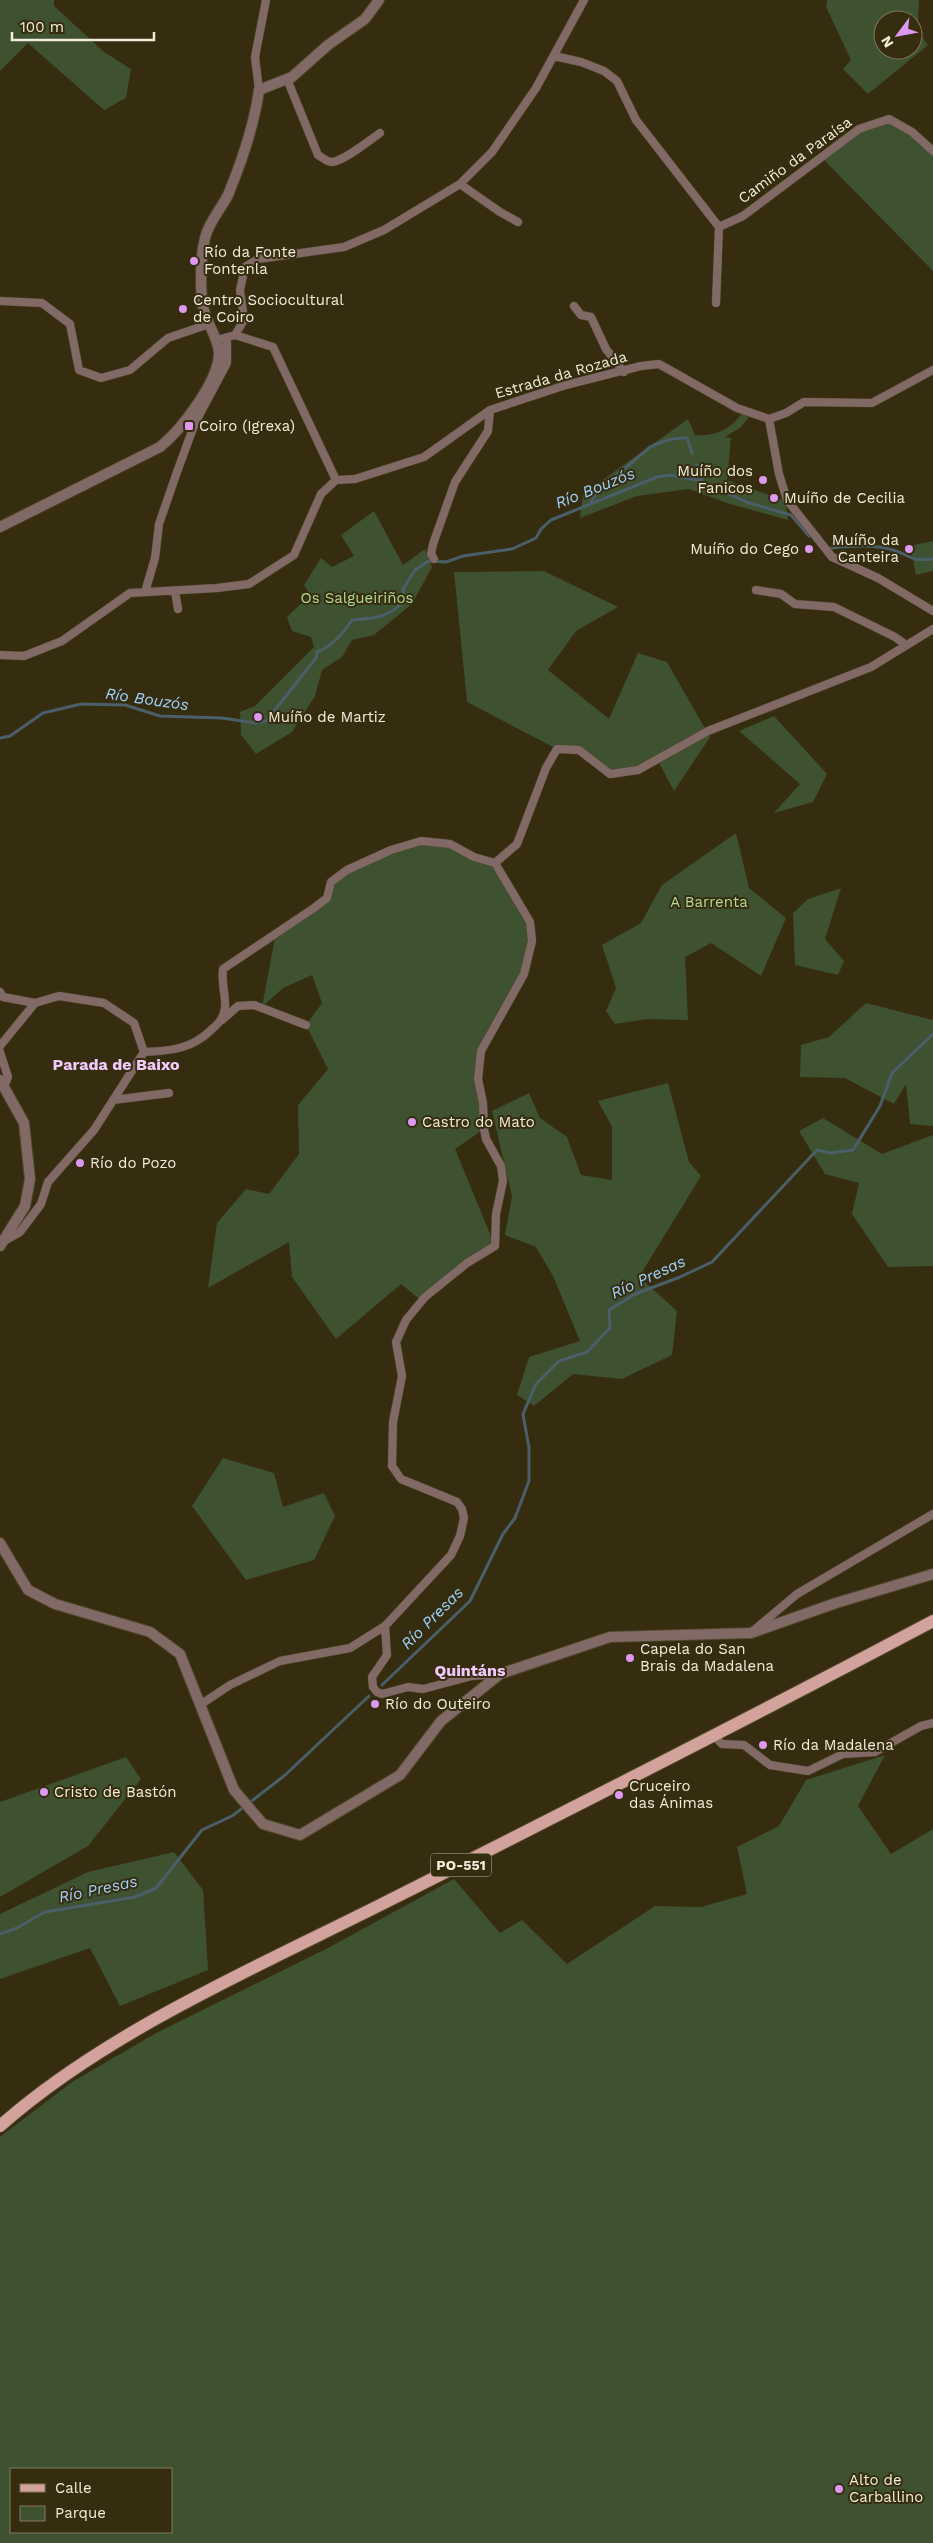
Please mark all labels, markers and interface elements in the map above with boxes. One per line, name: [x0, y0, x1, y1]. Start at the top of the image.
scale bar: [12, 10, 155, 42]
north arrow: [873, 10, 923, 60]
text: 100 m: [20, 18, 64, 36]
text: N: [877, 33, 897, 51]
street label: Camiño da Paraísa: [735, 113, 856, 207]
place label: Río da Fonte Fontenla: [204, 243, 296, 278]
marker: Río da Fonte Fontenla: [188, 255, 200, 267]
place label: Centro Sociocultural de Coiro: [193, 291, 344, 326]
marker: Centro Sociocultural de Coiro: [177, 303, 189, 315]
street label: Estrada da Rozada: [493, 347, 630, 402]
place label: Coiro (Igrexa): [199, 417, 295, 435]
marker: Coiro (Igrexa): [183, 420, 195, 432]
place label: Muíño dos Fanicos: [677, 462, 753, 497]
water label: Río Bouzós: [552, 463, 638, 513]
marker: Muíño dos Fanicos: [757, 474, 769, 486]
place label: Muíño de Cecilia: [784, 489, 905, 507]
marker: Muíño de Cecilia: [768, 492, 780, 504]
place label: Muíño da Canteira: [832, 531, 900, 566]
place label: Muíño do Cego: [690, 540, 799, 558]
marker: Muíño do Cego: [803, 543, 815, 555]
marker: Muíño da Canteira: [903, 543, 915, 555]
park label: Os Salgueiriños: [301, 589, 414, 607]
water label: Río Bouzós: [104, 684, 190, 714]
place label: Muíño de Martiz: [268, 708, 386, 726]
marker: Muíño de Martiz: [252, 711, 264, 723]
park label: A Barrenta: [670, 893, 748, 911]
district label: Parada de Baixo: [52, 1055, 180, 1074]
place label: Castro do Mato: [422, 1113, 535, 1131]
marker: Castro do Mato: [406, 1116, 418, 1128]
place label: Río do Pozo: [90, 1154, 176, 1172]
marker: Río do Pozo: [74, 1157, 86, 1169]
water label: Río Presas: [608, 1251, 688, 1303]
water label: Río Presas: [397, 1583, 467, 1653]
place label: Capela do San Brais da Madalena: [640, 1640, 775, 1675]
marker: Capela do San Brais da Madalena: [624, 1652, 636, 1664]
district label: Quintáns: [434, 1661, 506, 1680]
place label: Río do Outeiro: [385, 1695, 491, 1713]
marker: Río do Outeiro: [369, 1698, 381, 1710]
place label: Río da Madalena: [773, 1736, 894, 1754]
marker: Río da Madalena: [757, 1739, 769, 1751]
place label: Cruceiro das Ánimas: [629, 1777, 713, 1812]
place label: Cristo de Bastón: [54, 1783, 177, 1801]
marker: Cristo de Bastón: [38, 1786, 50, 1798]
marker: Cruceiro das Ánimas: [613, 1789, 625, 1801]
road number: PO-551: [431, 1854, 491, 1876]
water label: Río Presas: [57, 1871, 139, 1907]
legend: [10, 2468, 172, 2533]
place label: Alto de Carballino: [849, 2471, 923, 2506]
text: Calle: [55, 2479, 92, 2497]
marker: Alto de Carballino: [833, 2483, 845, 2495]
text: Parque: [55, 2504, 106, 2522]

